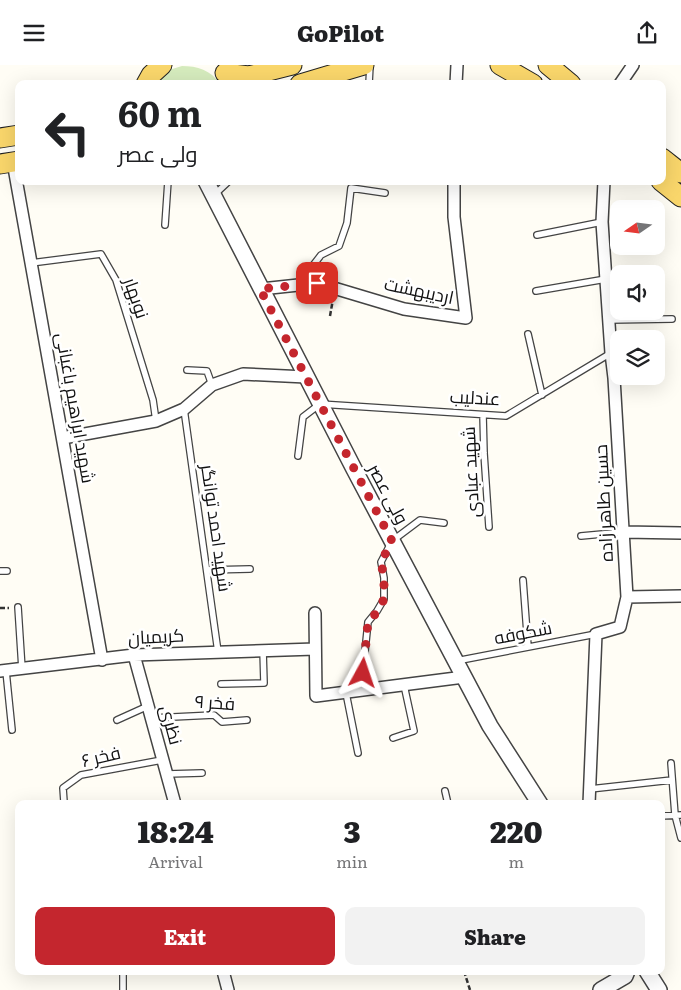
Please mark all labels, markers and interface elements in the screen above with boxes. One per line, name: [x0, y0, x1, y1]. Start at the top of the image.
text: GoPilot: [297, 16, 384, 49]
icon: menu: [20, 19, 48, 47]
icon: share: [633, 19, 661, 47]
text: 60 m: [118, 86, 202, 138]
icon: left: [35, 100, 100, 165]
text: ولی عصر: [118, 136, 198, 169]
north arrow: [610, 200, 665, 255]
map controls: [610, 200, 665, 385]
pin: [296, 262, 338, 304]
button: sound: [610, 265, 665, 320]
icon: arrive: [303, 269, 331, 297]
street label: اردیبهشت: [382, 269, 457, 310]
street label: نوبهار: [117, 272, 157, 322]
street label: شهید ابراهیم باغبانی: [50, 330, 103, 485]
button: layers: [610, 330, 665, 385]
street label: عندلیب: [449, 382, 501, 411]
street label: شهید عبادی: [454, 426, 485, 518]
street label: حسین طاهر زاده: [586, 444, 619, 563]
street label: ولی عصر: [362, 457, 417, 528]
street label: شهید احمد توانگر: [195, 461, 240, 593]
street label: شکوفه: [491, 613, 554, 650]
street label: کریمیان: [127, 621, 185, 650]
position arrow: [336, 646, 388, 698]
street label: فخر ۹: [194, 687, 236, 716]
street label: نظری: [154, 702, 191, 747]
street label: فخر ۶: [78, 738, 123, 773]
text: 18:24: [137, 808, 214, 852]
text: 3: [343, 808, 360, 852]
text: 220: [490, 808, 543, 852]
text: Arrival: [148, 849, 203, 873]
text: min: [336, 849, 368, 873]
text: m: [509, 849, 524, 873]
button: Exit: [35, 907, 335, 965]
button: Share: [345, 907, 645, 965]

